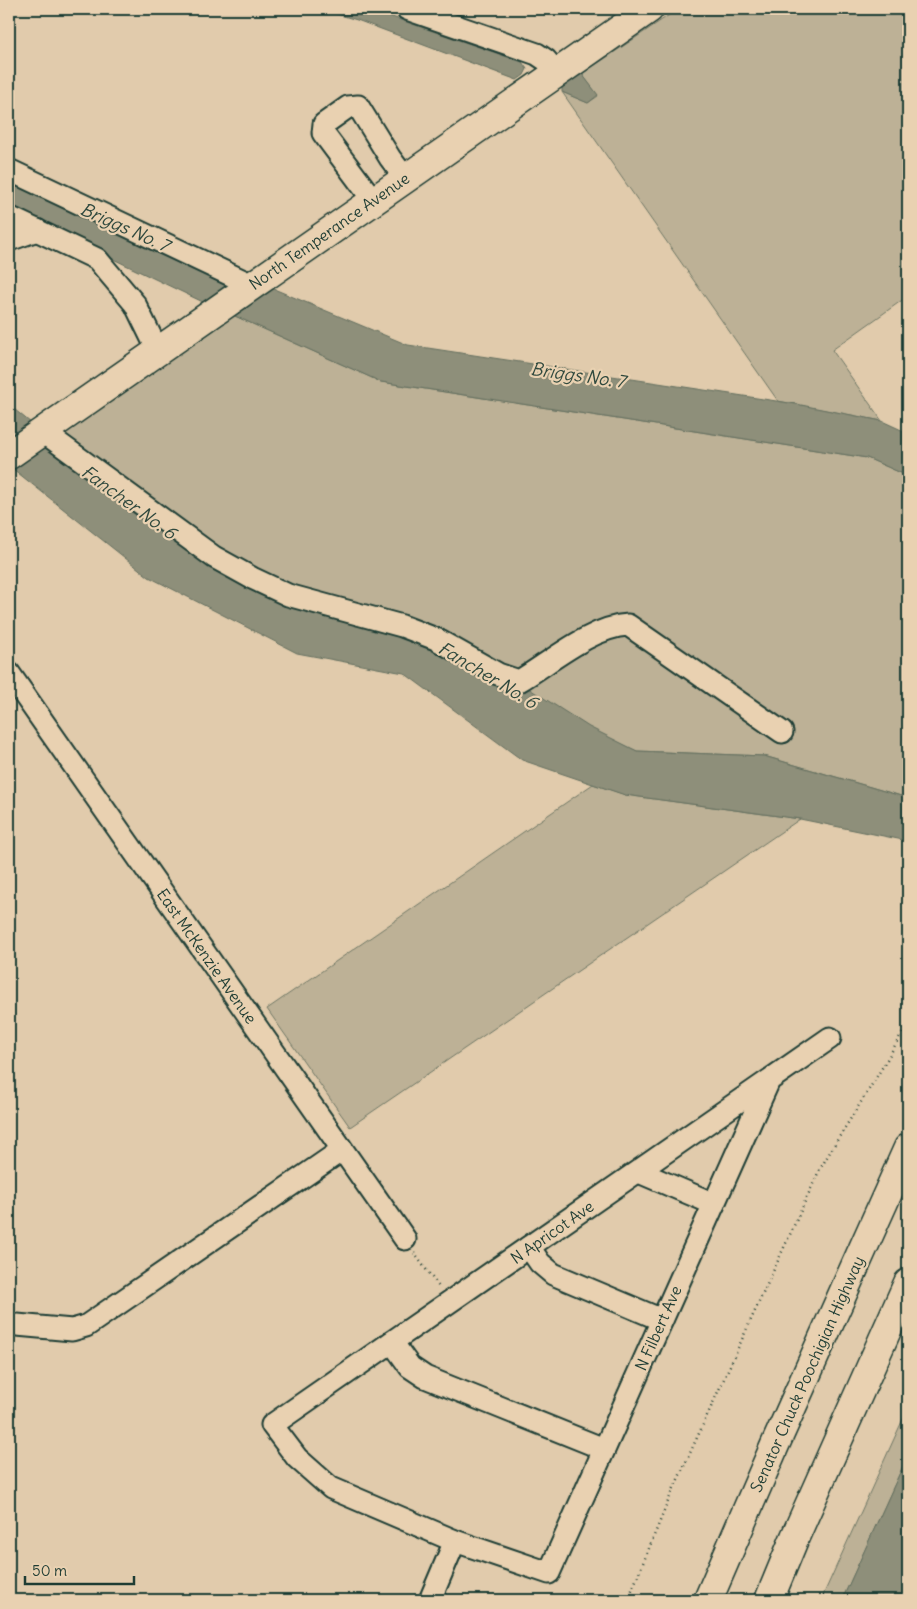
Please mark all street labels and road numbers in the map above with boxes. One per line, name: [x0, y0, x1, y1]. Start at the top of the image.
street label: North Temperance Avenue: [245, 168, 413, 294]
street label: East McKenzie Avenue: [153, 885, 261, 1027]
street label: N Apricot Ave: [507, 1196, 597, 1268]
street label: Senator Chuck Poochigian Highway: [746, 1253, 868, 1495]
street label: N Filbert Ave: [630, 1282, 686, 1374]

